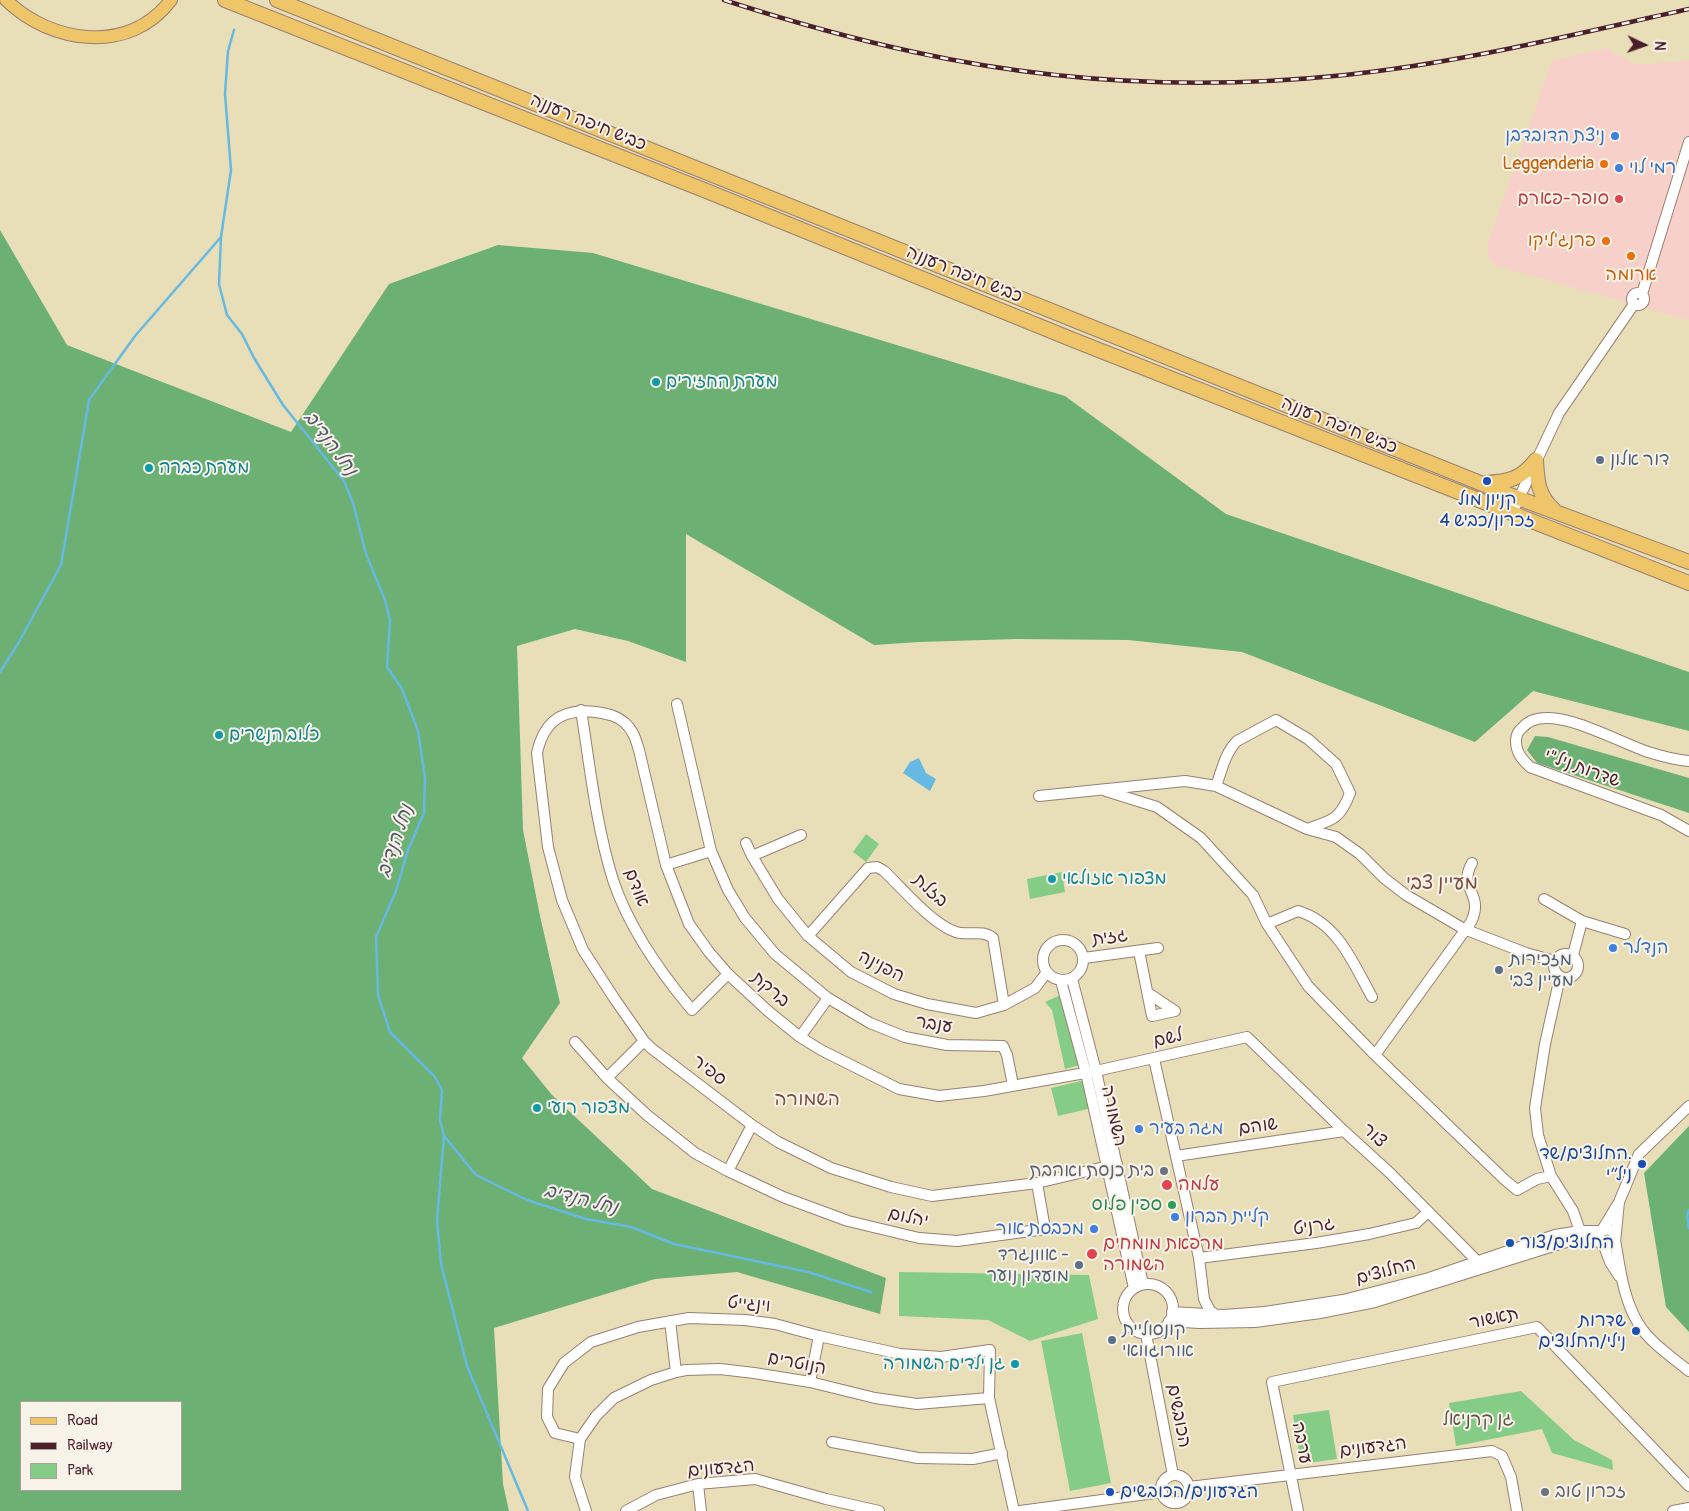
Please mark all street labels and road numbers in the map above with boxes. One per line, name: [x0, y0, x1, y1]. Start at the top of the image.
street label: כביש חיפה רעננה: [527, 90, 649, 156]
street label: כביש חיפה רעננה: [903, 242, 1025, 308]
street label: כביש חיפה רעננה: [1278, 393, 1400, 459]
street label: שדרות ניל"י: [1541, 745, 1623, 793]
street label: אודם: [619, 866, 653, 910]
street label: בזלת: [908, 870, 952, 912]
street label: גזית: [1091, 925, 1129, 951]
street label: הפנינה: [854, 946, 908, 988]
street label: ברקת: [746, 967, 794, 1013]
street label: ענבר: [914, 1011, 954, 1039]
street label: לשם: [1151, 1025, 1185, 1053]
street label: ספיר: [687, 1051, 731, 1091]
street label: השמורה: [1096, 1083, 1130, 1149]
street label: שוהם: [1237, 1114, 1279, 1140]
street label: צור: [1357, 1119, 1391, 1153]
street label: יהלום: [886, 1204, 930, 1232]
street label: גרניט: [1292, 1213, 1336, 1241]
street label: החלוצים: [1353, 1254, 1419, 1290]
street label: וינגייט: [726, 1292, 772, 1318]
street label: תאשור: [1467, 1303, 1521, 1335]
street label: הנוטרים: [766, 1348, 828, 1380]
street label: הכובשים: [1161, 1382, 1195, 1450]
street label: ערבה: [1286, 1420, 1316, 1466]
street label: הגדעונים: [1338, 1433, 1408, 1463]
street label: הגדעונים: [686, 1455, 756, 1483]

